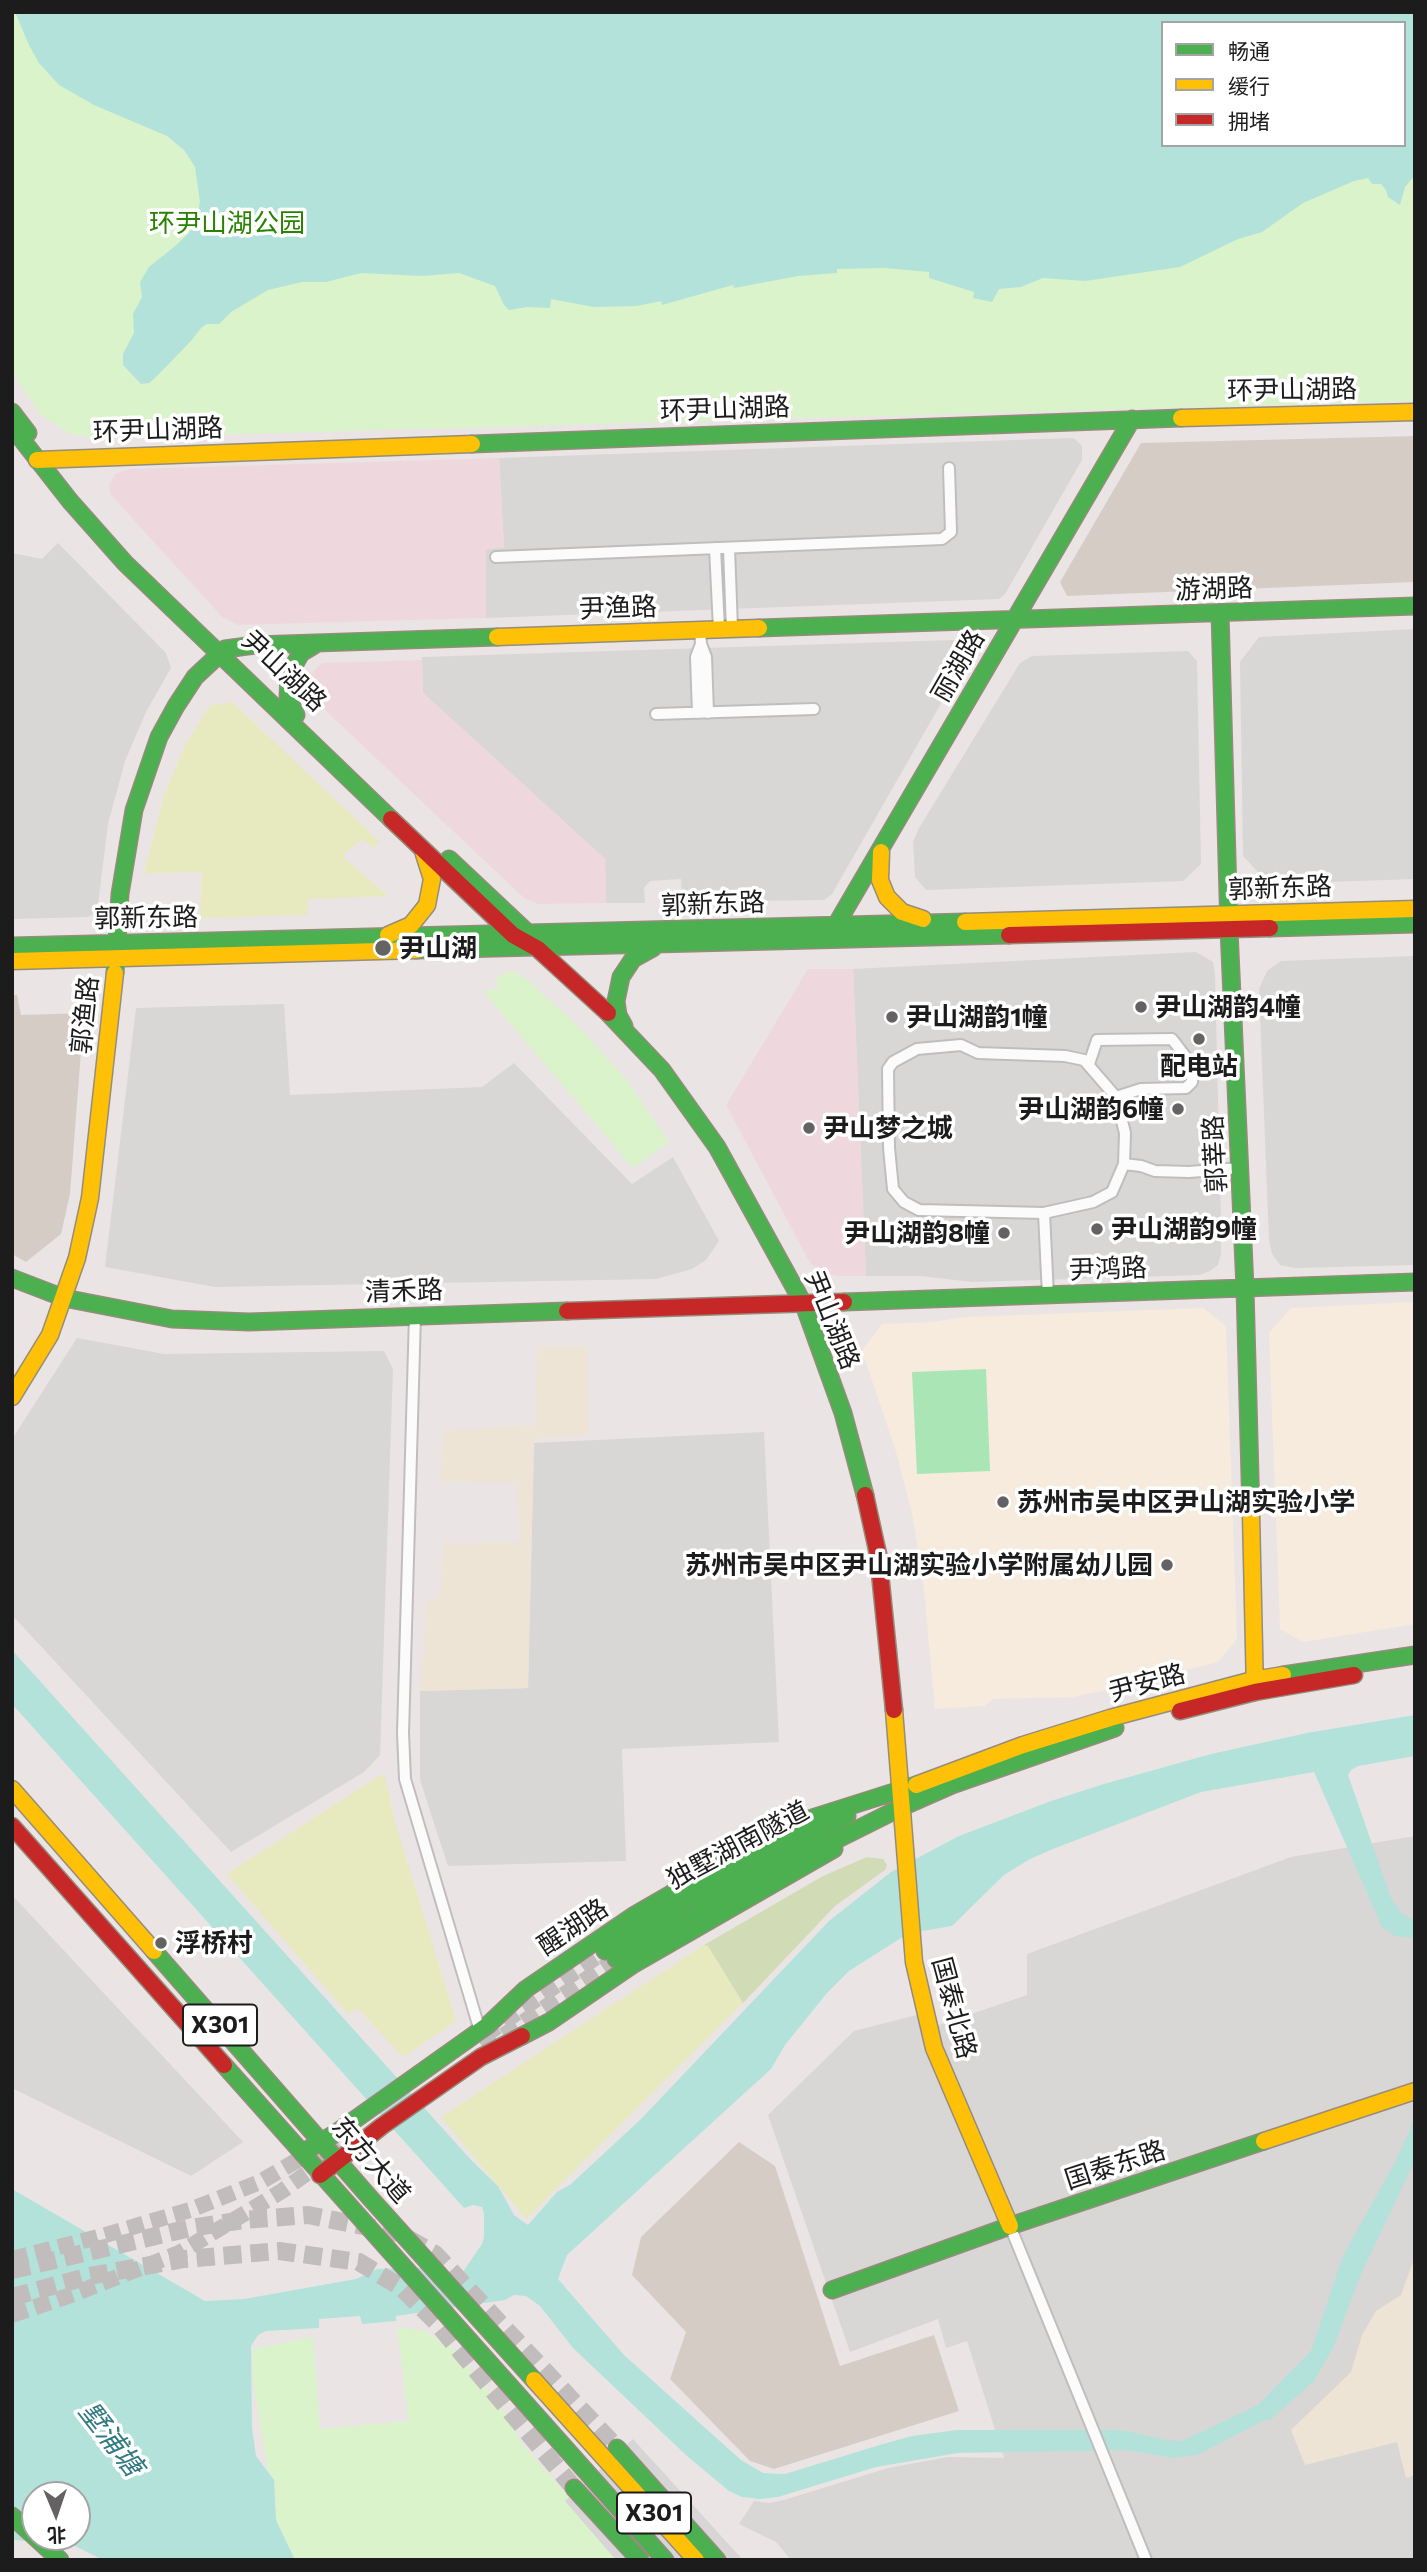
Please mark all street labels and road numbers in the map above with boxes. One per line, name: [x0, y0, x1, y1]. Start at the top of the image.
street label: 环尹山湖路: [1227, 373, 1357, 407]
street label: 环尹山湖路: [659, 391, 791, 427]
street label: 环尹山湖路: [92, 412, 224, 448]
street label: 游湖路: [1174, 572, 1254, 606]
street label: 尹渔路: [578, 591, 658, 625]
street label: 尹山湖路: [235, 624, 333, 718]
street label: 丽湖路: [925, 624, 991, 708]
street label: 郭新东路: [1227, 871, 1333, 905]
street label: 郭新东路: [660, 887, 766, 921]
street label: 郭新东路: [94, 901, 198, 935]
street label: 郭渔路: [65, 975, 105, 1055]
street label: 郭莘路: [1197, 1114, 1233, 1194]
street label: 尹鸿路: [1068, 1252, 1148, 1286]
street label: 尹山湖路: [798, 1266, 866, 1374]
street label: 清禾路: [364, 1274, 444, 1308]
street label: 尹安路: [1105, 1658, 1189, 1708]
street label: 独墅湖南隧道: [662, 1795, 814, 1895]
street label: 醒湖路: [532, 1892, 614, 1962]
street label: 国泰北路: [925, 1954, 983, 2062]
road number: X301: [183, 2004, 257, 2046]
street label: 东方大道: [325, 2111, 417, 2209]
street label: 国泰东路: [1061, 2134, 1169, 2196]
road number: X301: [617, 2492, 691, 2534]

